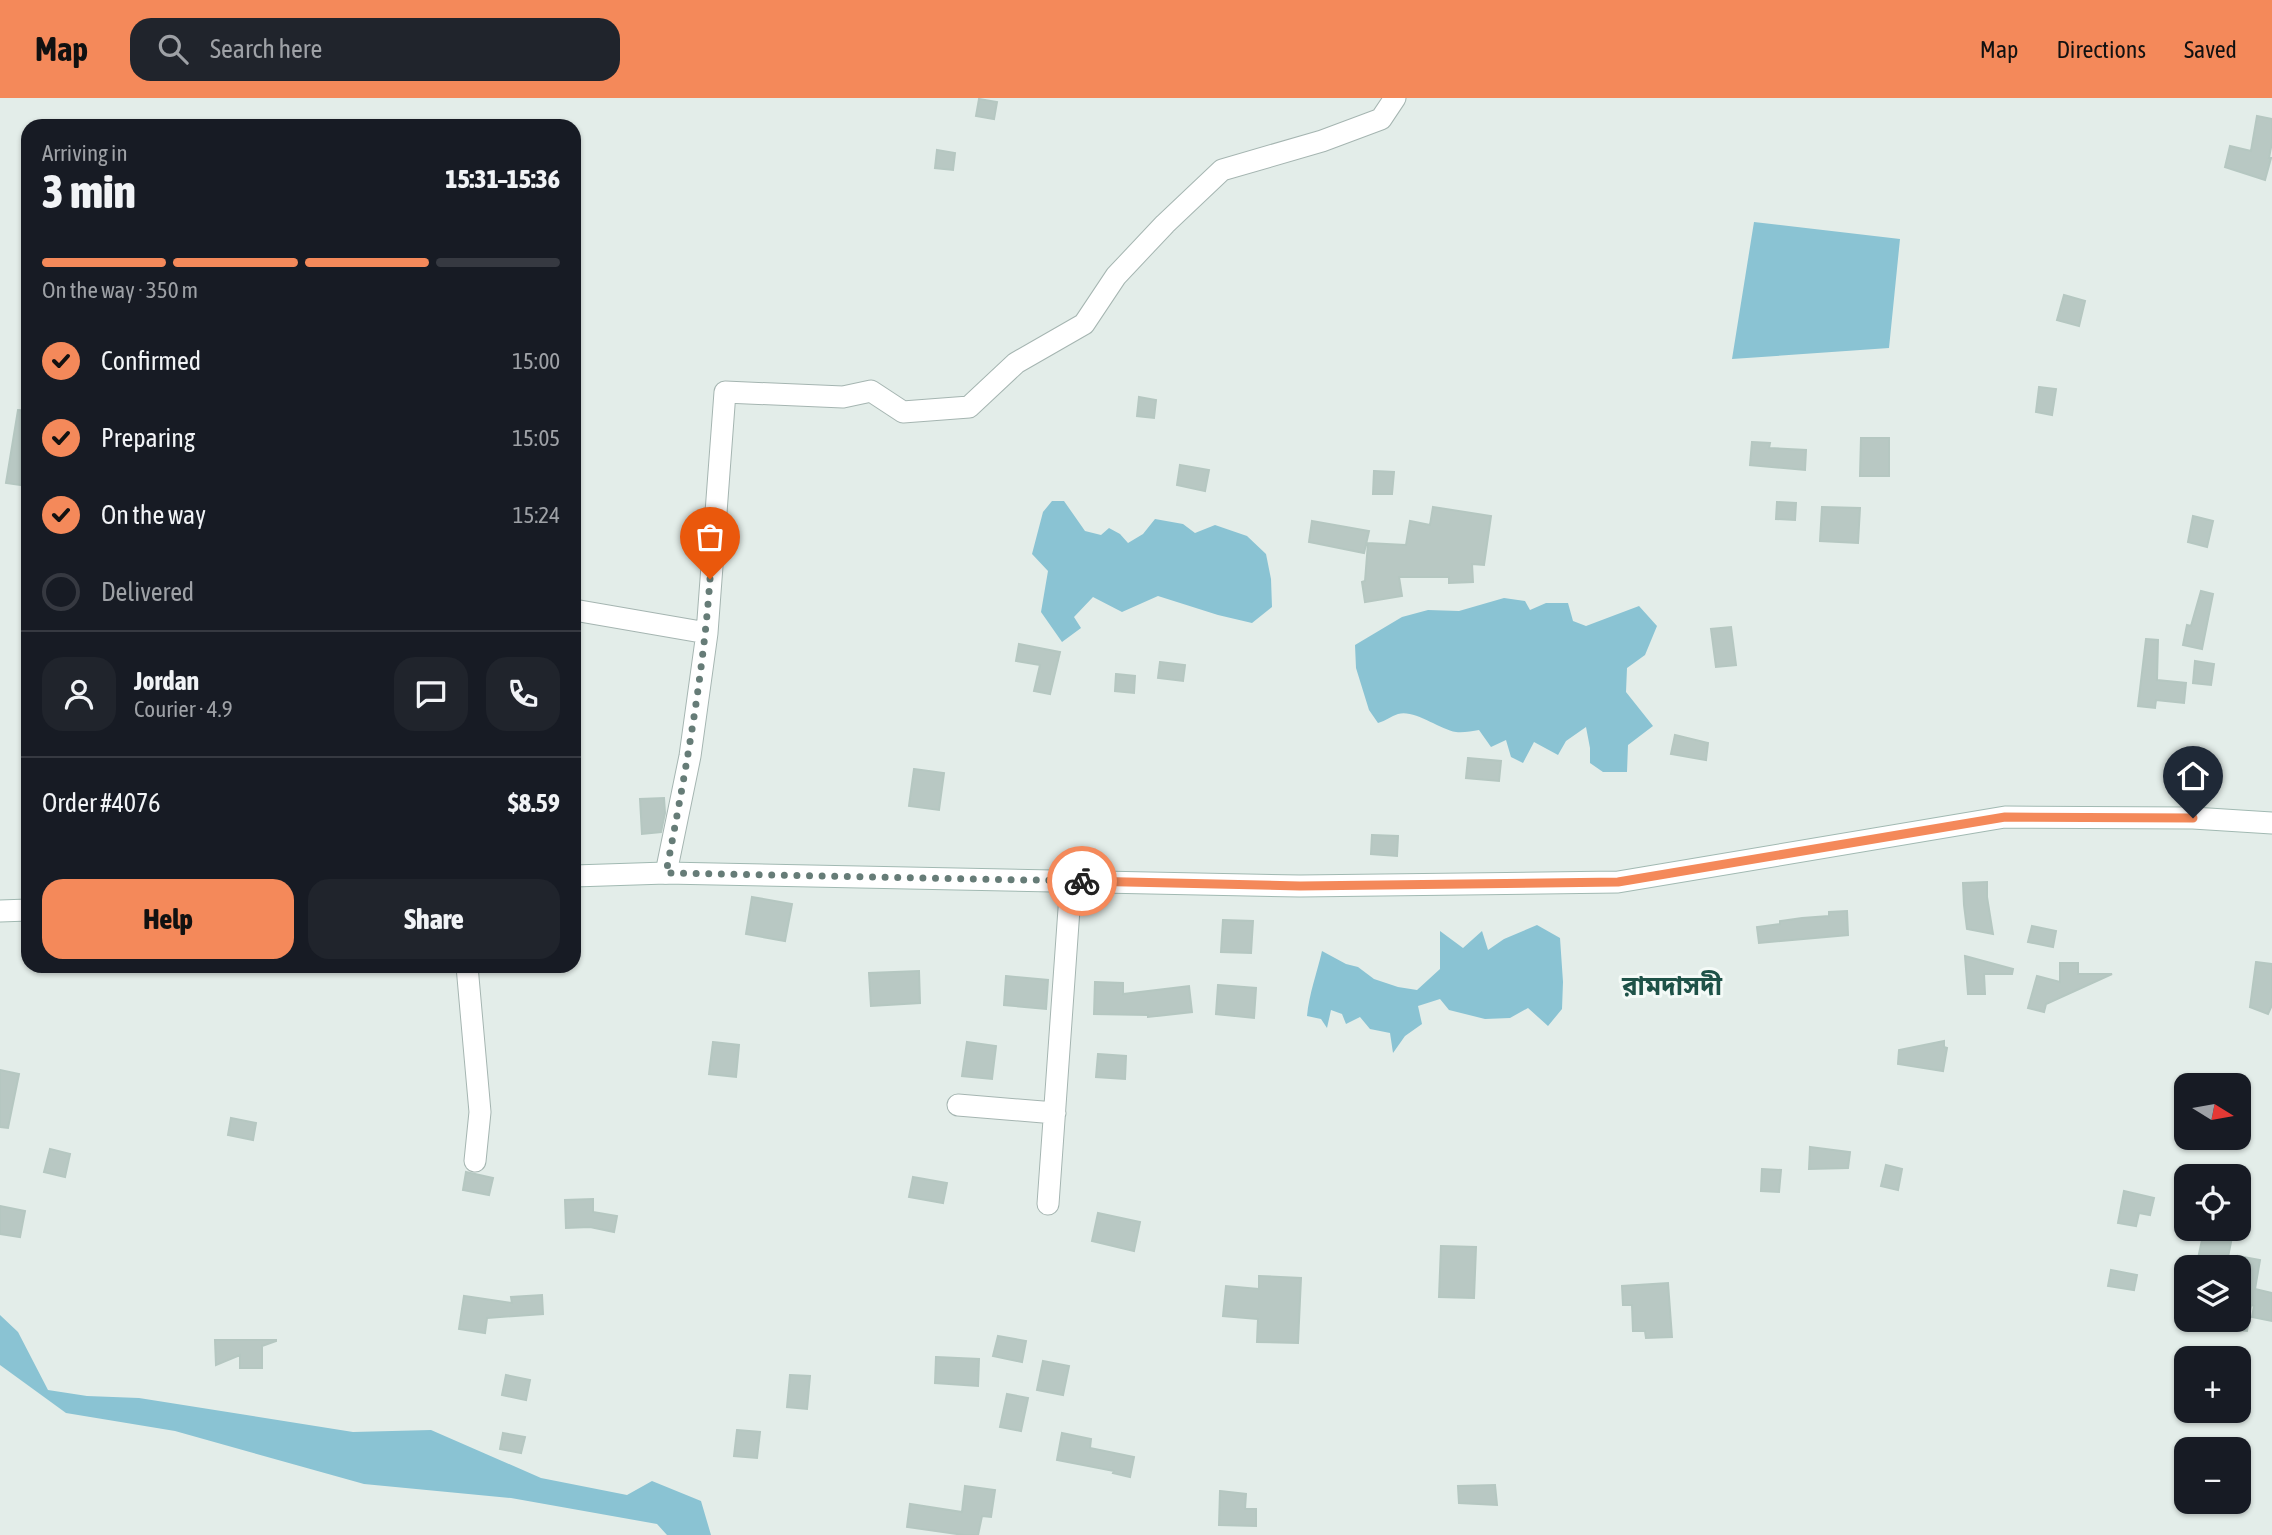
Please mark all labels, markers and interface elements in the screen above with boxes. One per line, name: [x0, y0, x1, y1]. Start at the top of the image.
search box: [130, 18, 620, 81]
text: Map: [35, 30, 88, 68]
icon: search: [154, 30, 192, 68]
text: Search here: [210, 34, 322, 64]
text: Map: [1980, 36, 2018, 63]
text: Directions: [2056, 36, 2146, 63]
text: Saved: [2184, 36, 2237, 63]
text: Arriving in: [42, 140, 128, 166]
text: 15:31–15:36: [445, 164, 560, 194]
text: 3 min: [42, 165, 136, 218]
text: On the way · 350 m: [42, 277, 198, 303]
icon: check: [42, 342, 80, 380]
text: Confirmed: [101, 346, 201, 376]
text: 15:00: [512, 348, 560, 374]
icon: check: [42, 419, 80, 457]
text: Preparing: [101, 423, 195, 453]
text: 15:05: [512, 425, 560, 451]
icon: check: [42, 496, 80, 534]
text: On the way: [101, 500, 206, 530]
text: 15:24: [513, 502, 560, 528]
pin: [680, 507, 740, 579]
icon: bag: [691, 518, 729, 556]
text: Delivered: [101, 577, 194, 607]
button: person: [42, 657, 116, 731]
button: chat: [394, 657, 468, 731]
button: phone: [486, 657, 560, 731]
text: Jordan: [134, 666, 199, 696]
text: Courier · 4.9: [134, 696, 233, 722]
pin: [2163, 746, 2223, 818]
icon: home: [2174, 757, 2212, 795]
text: Order #4076: [42, 788, 161, 818]
text: $8.59: [508, 788, 560, 818]
courier: [1047, 846, 1117, 916]
icon: bike: [1063, 862, 1101, 900]
button: Help: [42, 879, 294, 959]
button: Share: [308, 879, 560, 959]
district label: রামদাসদী: [1621, 970, 1723, 1001]
north arrow: [2174, 1073, 2250, 1150]
map controls: [2174, 1073, 2251, 1514]
button: locate: [2174, 1164, 2251, 1241]
button: layers: [2174, 1255, 2251, 1332]
button: +: [2174, 1346, 2251, 1423]
button: −: [2174, 1437, 2251, 1514]

